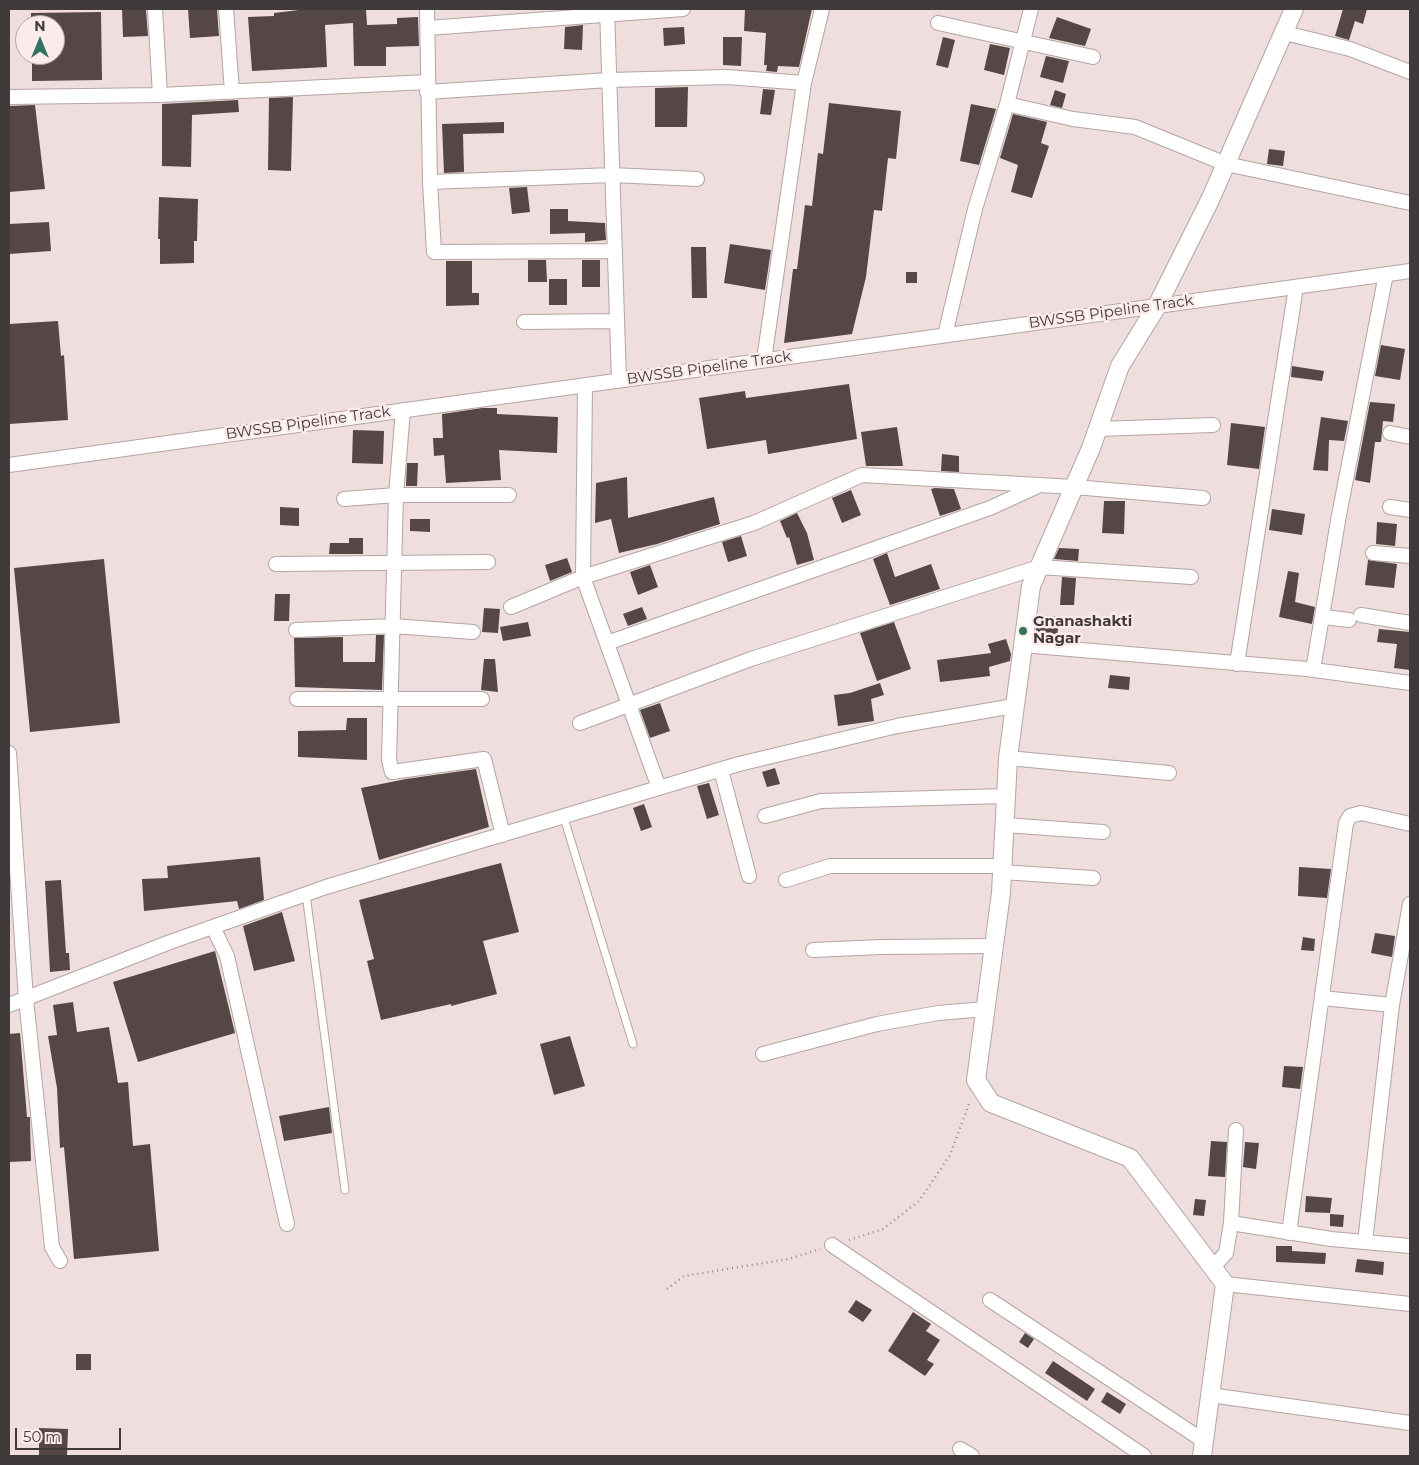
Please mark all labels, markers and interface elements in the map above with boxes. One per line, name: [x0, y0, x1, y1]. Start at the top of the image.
north arrow: [15, 15, 65, 65]
text: N: [34, 17, 46, 35]
street label: BWSSB Pipeline Track: [1028, 292, 1194, 332]
street label: BWSSB Pipeline Track: [626, 348, 792, 388]
street label: BWSSB Pipeline Track: [225, 403, 391, 443]
place label: Gnanashakti Nagar: [1033, 613, 1132, 648]
marker: Gnanashakti Nagar: [1017, 625, 1029, 637]
scale bar: [18, 1418, 124, 1450]
text: 50 m: [23, 1427, 61, 1446]

